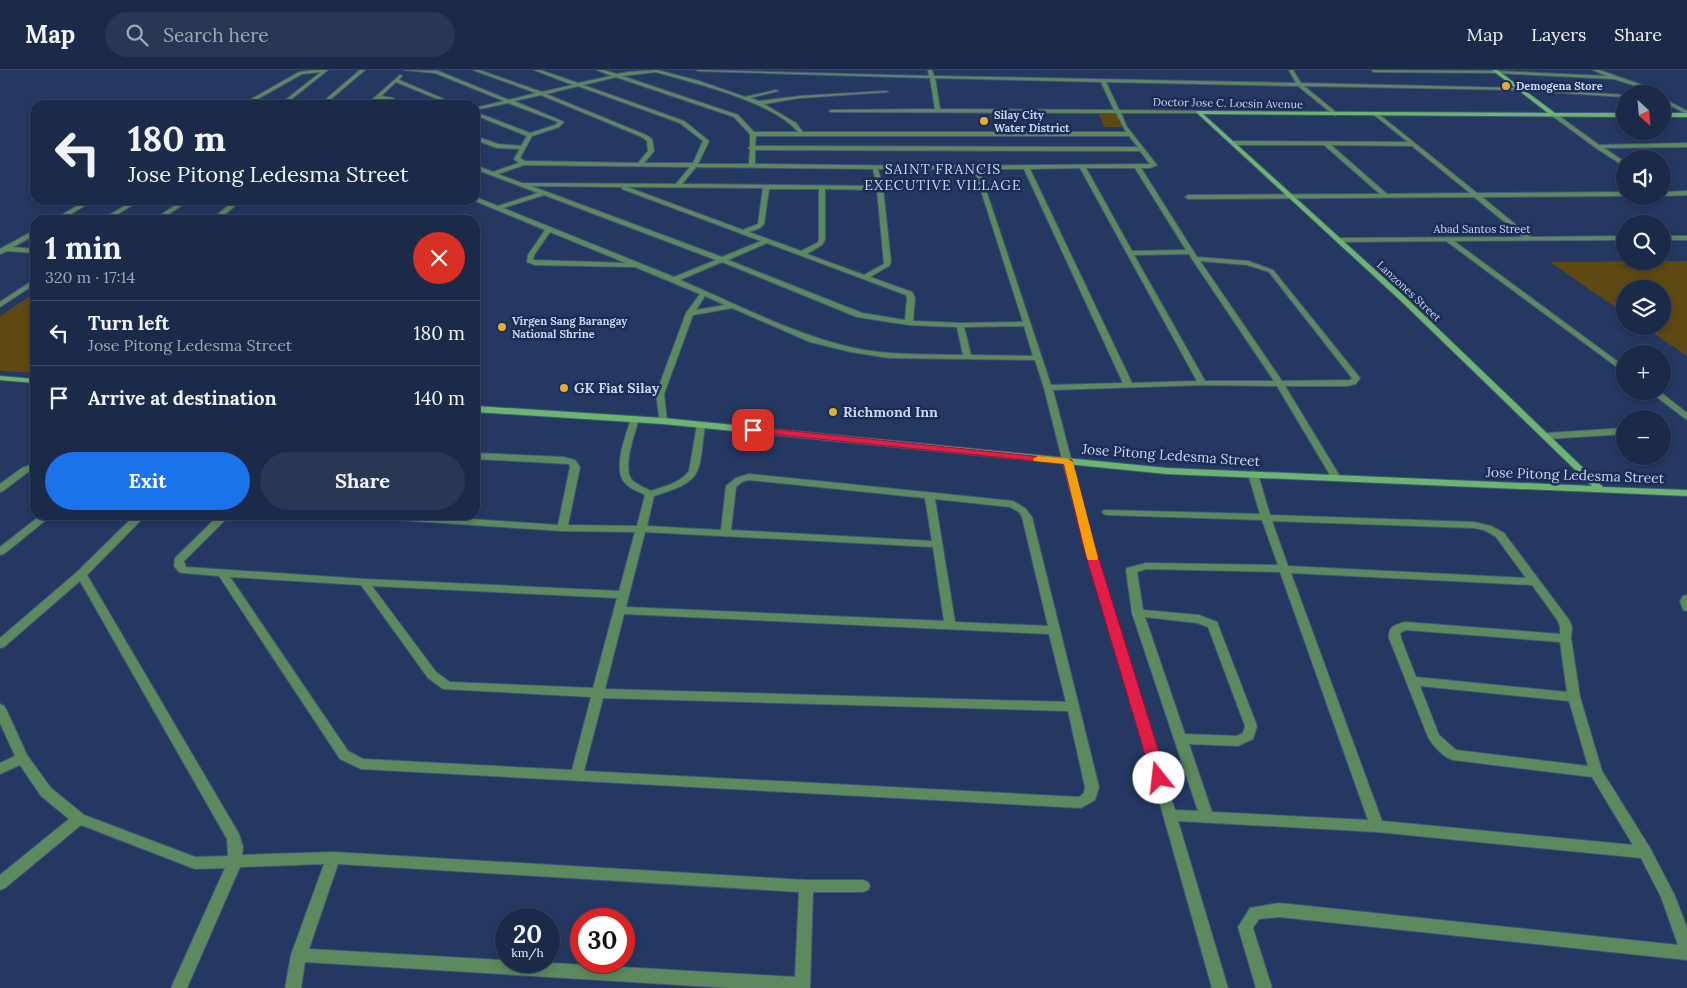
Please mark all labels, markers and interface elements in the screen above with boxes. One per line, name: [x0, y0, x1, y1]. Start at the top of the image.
search box: [105, 12, 455, 57]
text: Map: [25, 19, 75, 50]
icon: search: [123, 21, 151, 49]
text: Search here: [163, 23, 269, 47]
text: Map: [1467, 23, 1503, 46]
text: Layers: [1531, 23, 1586, 46]
text: Share: [1614, 23, 1662, 46]
place label: Demogena Store: [1516, 79, 1603, 93]
marker: Demogena Store: [1500, 80, 1512, 92]
north arrow: [1616, 85, 1671, 140]
map controls: [1616, 85, 1671, 465]
street label: Doctor Jose C. Locsin Avenue: [1153, 95, 1303, 111]
place label: Silay City Water District: [994, 108, 1070, 135]
marker: Silay City Water District: [978, 115, 990, 127]
text: 180 m: [128, 116, 226, 161]
icon: left: [45, 120, 110, 185]
button: sound: [1616, 150, 1671, 205]
text: Jose Pitong Ledesma Street: [128, 160, 408, 188]
district label: SAINT FRANCIS EXECUTIVE VILLAGE: [864, 160, 1022, 194]
button: search: [1616, 215, 1671, 270]
street label: Abad Santos Street: [1433, 222, 1531, 236]
text: 1 min: [45, 229, 122, 267]
button: close: [413, 232, 465, 284]
street label: Lanzones Street: [1374, 258, 1445, 325]
text: 320 m · 17:14: [45, 267, 135, 287]
button: layers: [1616, 280, 1671, 335]
text: Turn left: [88, 311, 169, 335]
place label: Virgen Sang Barangay National Shrine: [512, 314, 628, 341]
icon: left: [45, 319, 73, 347]
text: 180 m: [414, 321, 465, 345]
marker: Virgen Sang Barangay National Shrine: [496, 321, 508, 333]
text: Jose Pitong Ledesma Street: [88, 335, 292, 355]
button: +: [1616, 345, 1671, 400]
place label: GK Fiat Silay: [574, 379, 660, 397]
marker: GK Fiat Silay: [558, 382, 570, 394]
icon: arrive: [45, 384, 73, 412]
text: Arrive at destination: [88, 386, 277, 410]
text: 140 m: [414, 386, 465, 410]
place label: Richmond Inn: [843, 403, 938, 421]
marker: Richmond Inn: [827, 406, 839, 418]
pin: [732, 409, 774, 451]
button: −: [1616, 410, 1671, 465]
icon: arrive: [739, 416, 767, 444]
street label: Jose Pitong Ledesma Street: [1080, 440, 1261, 470]
button: Exit: [45, 452, 250, 510]
button: Share: [260, 452, 465, 510]
street label: Jose Pitong Ledesma Street: [1485, 463, 1665, 487]
position arrow: [1132, 751, 1184, 803]
speed limit sign: 30: [570, 908, 635, 973]
text: 20: [513, 918, 542, 950]
text: km/h: [511, 945, 544, 960]

